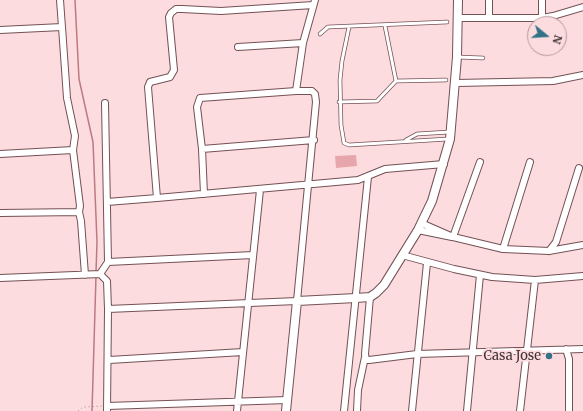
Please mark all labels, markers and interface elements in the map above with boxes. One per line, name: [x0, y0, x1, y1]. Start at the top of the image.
north arrow: [527, 16, 567, 56]
text: N: [549, 33, 565, 46]
place label: Casa Jose: [483, 348, 541, 364]
marker: Casa Jose: [544, 351, 554, 361]

